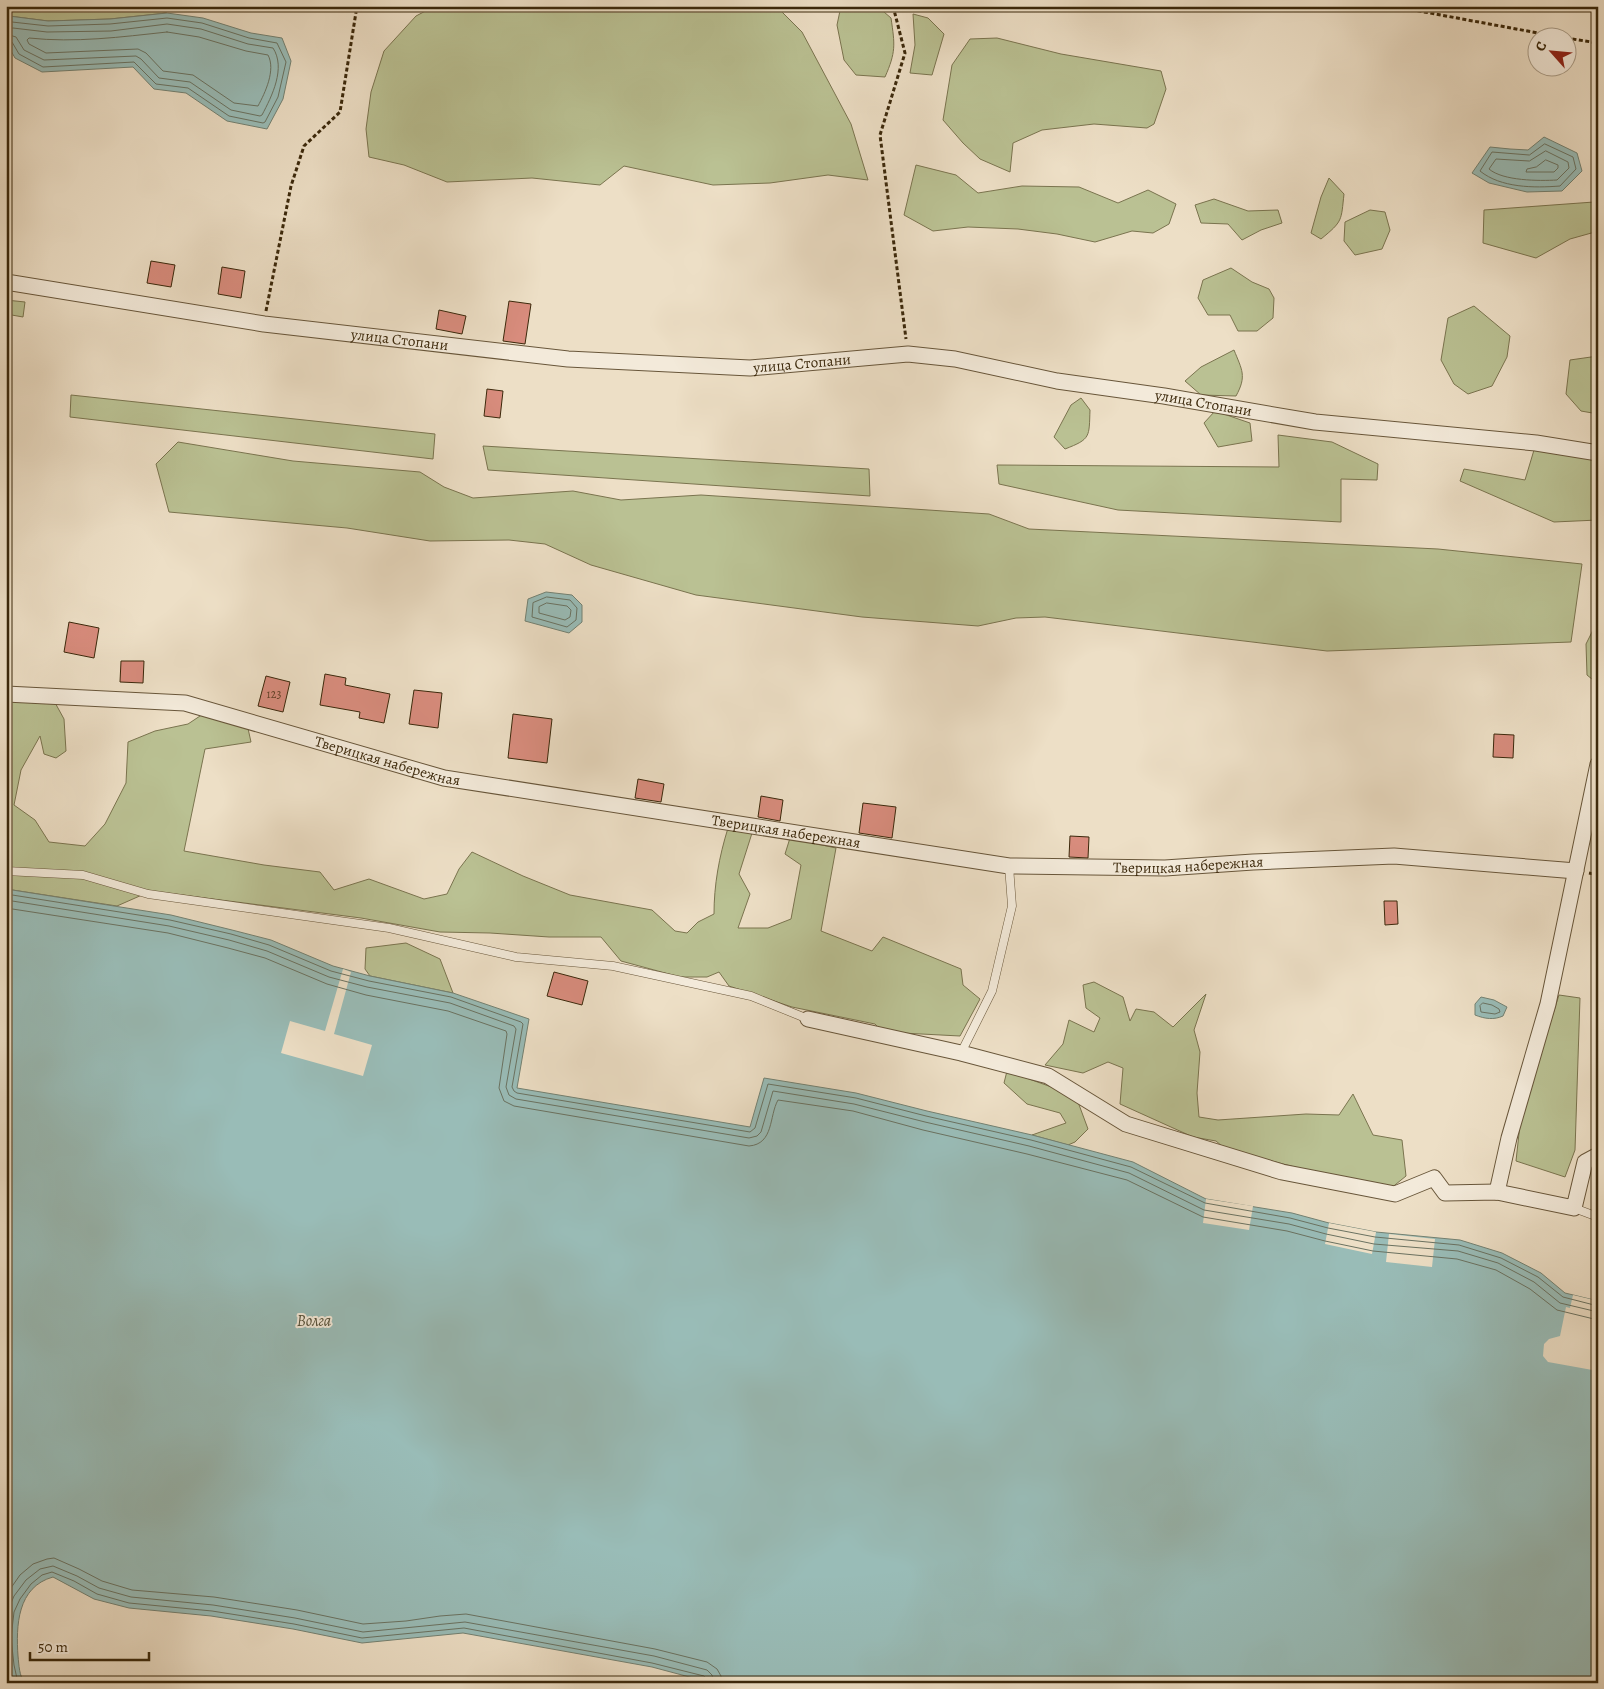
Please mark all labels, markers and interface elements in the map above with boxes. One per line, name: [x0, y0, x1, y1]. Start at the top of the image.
north arrow: [1526, 28, 1576, 78]
text: С: [1530, 38, 1551, 54]
street label: улица Стопани: [349, 324, 450, 355]
street label: улица Стопани: [752, 349, 852, 378]
street label: улица Стопани: [1153, 385, 1254, 421]
house number: 123: [267, 686, 281, 702]
street label: Тверицкая набережная: [312, 731, 462, 790]
street label: Тверицкая набережная: [710, 810, 862, 853]
street label: Тверицкая набережная: [1113, 852, 1264, 878]
water label: Волга: [297, 1310, 331, 1332]
scale bar: [30, 1629, 149, 1661]
text: 50 m: [38, 1637, 68, 1657]

